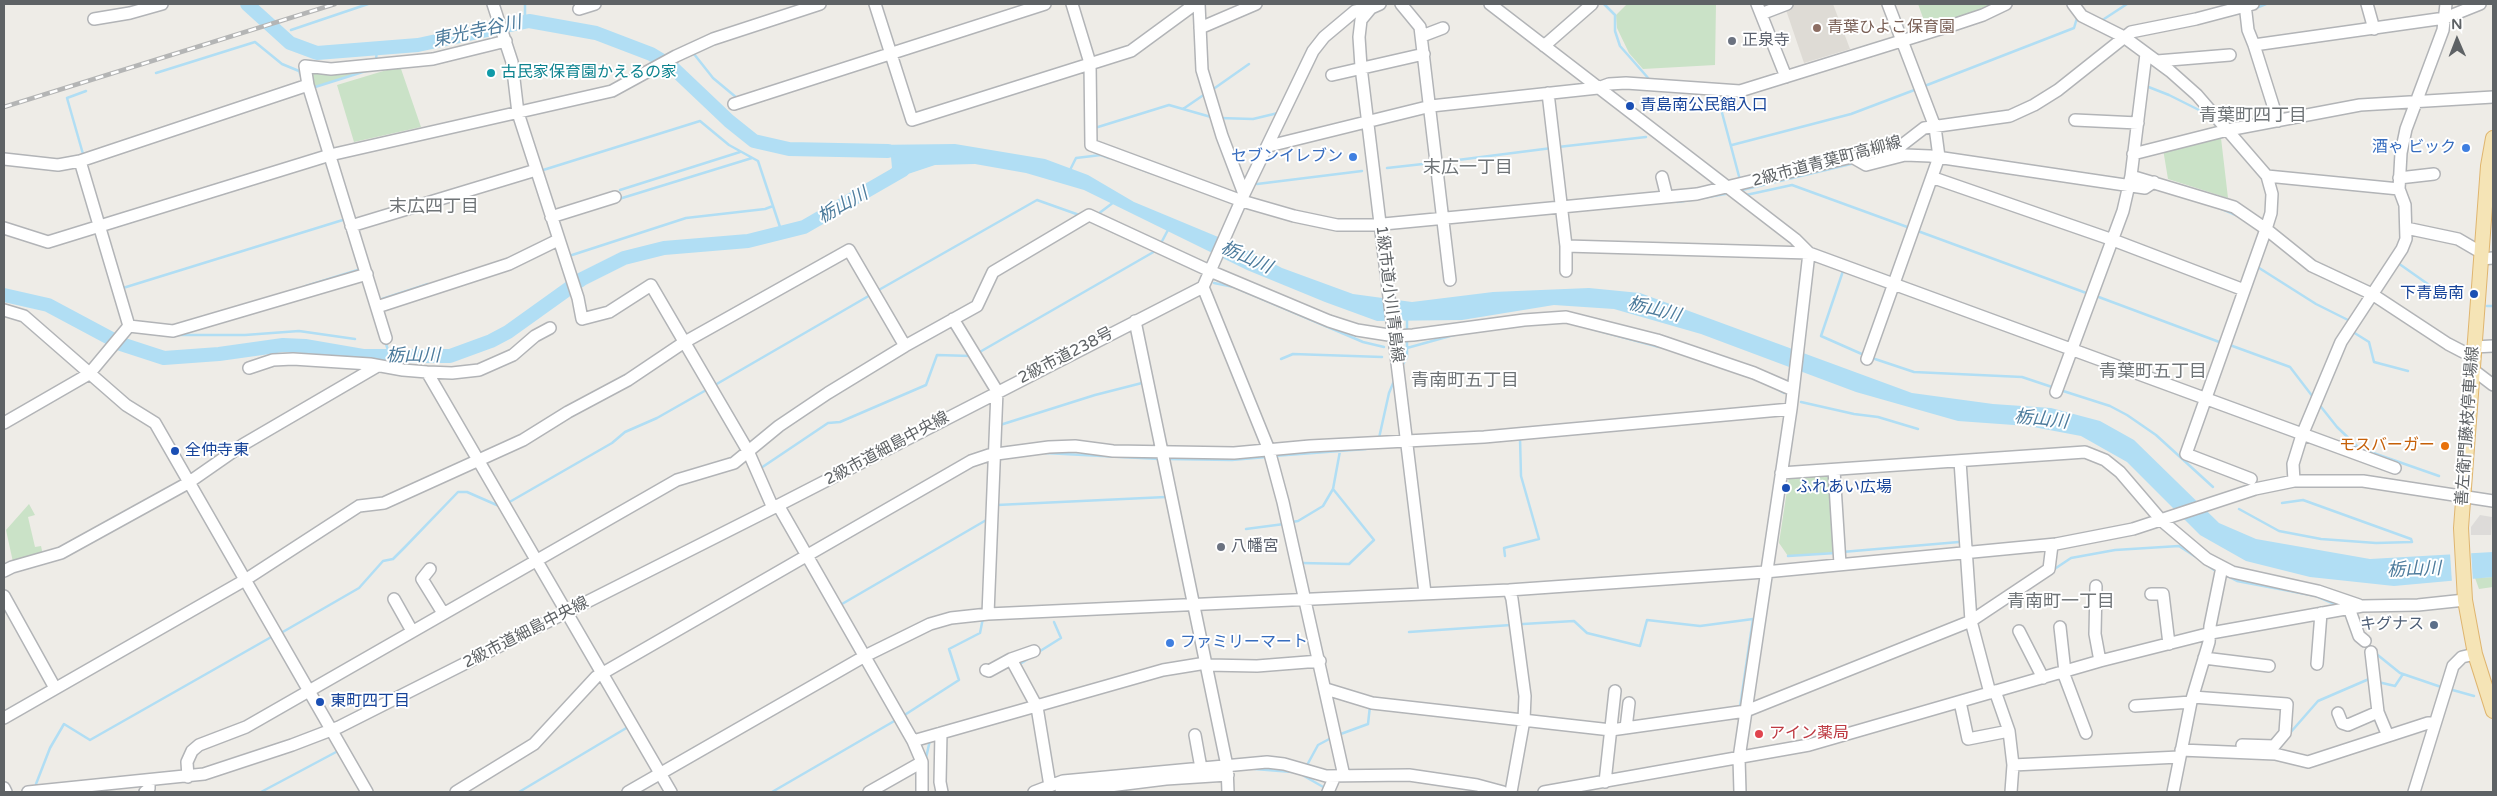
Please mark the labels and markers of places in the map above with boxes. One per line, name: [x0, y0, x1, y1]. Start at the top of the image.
place label: 青葉ひよこ保育園: [1827, 18, 1955, 38]
marker: 青葉ひよこ保育園: [1811, 22, 1823, 34]
place label: 正泉寺: [1742, 31, 1790, 51]
marker: 正泉寺: [1726, 35, 1738, 47]
place label: 古民家保育園かえるの家: [501, 63, 677, 83]
marker: 古民家保育園かえるの家: [485, 67, 497, 79]
place label: 青島南公民館入口: [1640, 96, 1768, 116]
marker: 青島南公民館入口: [1624, 100, 1636, 112]
place label: 酒ゃ ビック: [2372, 138, 2456, 158]
marker: 酒ゃ ビック: [2460, 142, 2472, 154]
place label: セブンイレブン: [1231, 147, 1343, 167]
marker: セブンイレブン: [1347, 151, 1359, 163]
place label: 下青島南: [2400, 284, 2464, 304]
marker: 下青島南: [2468, 288, 2480, 300]
place label: モスバーガー: [2339, 436, 2435, 456]
marker: モスバーガー: [2439, 440, 2451, 452]
place label: 全仲寺東: [185, 441, 249, 461]
marker: 全仲寺東: [169, 445, 181, 457]
place label: ふれあい広場: [1796, 478, 1892, 498]
marker: ふれあい広場: [1780, 482, 1792, 494]
place label: 八幡宮: [1231, 537, 1279, 557]
marker: 八幡宮: [1215, 541, 1227, 553]
place label: キグナス: [2360, 615, 2424, 635]
marker: キグナス: [2428, 619, 2440, 631]
place label: ファミリーマート: [1180, 633, 1308, 653]
marker: ファミリーマート: [1164, 637, 1176, 649]
place label: 東町四丁目: [330, 692, 410, 712]
marker: 東町四丁目: [314, 696, 326, 708]
place label: アイン薬局: [1769, 724, 1849, 744]
marker: アイン薬局: [1753, 728, 1765, 740]

